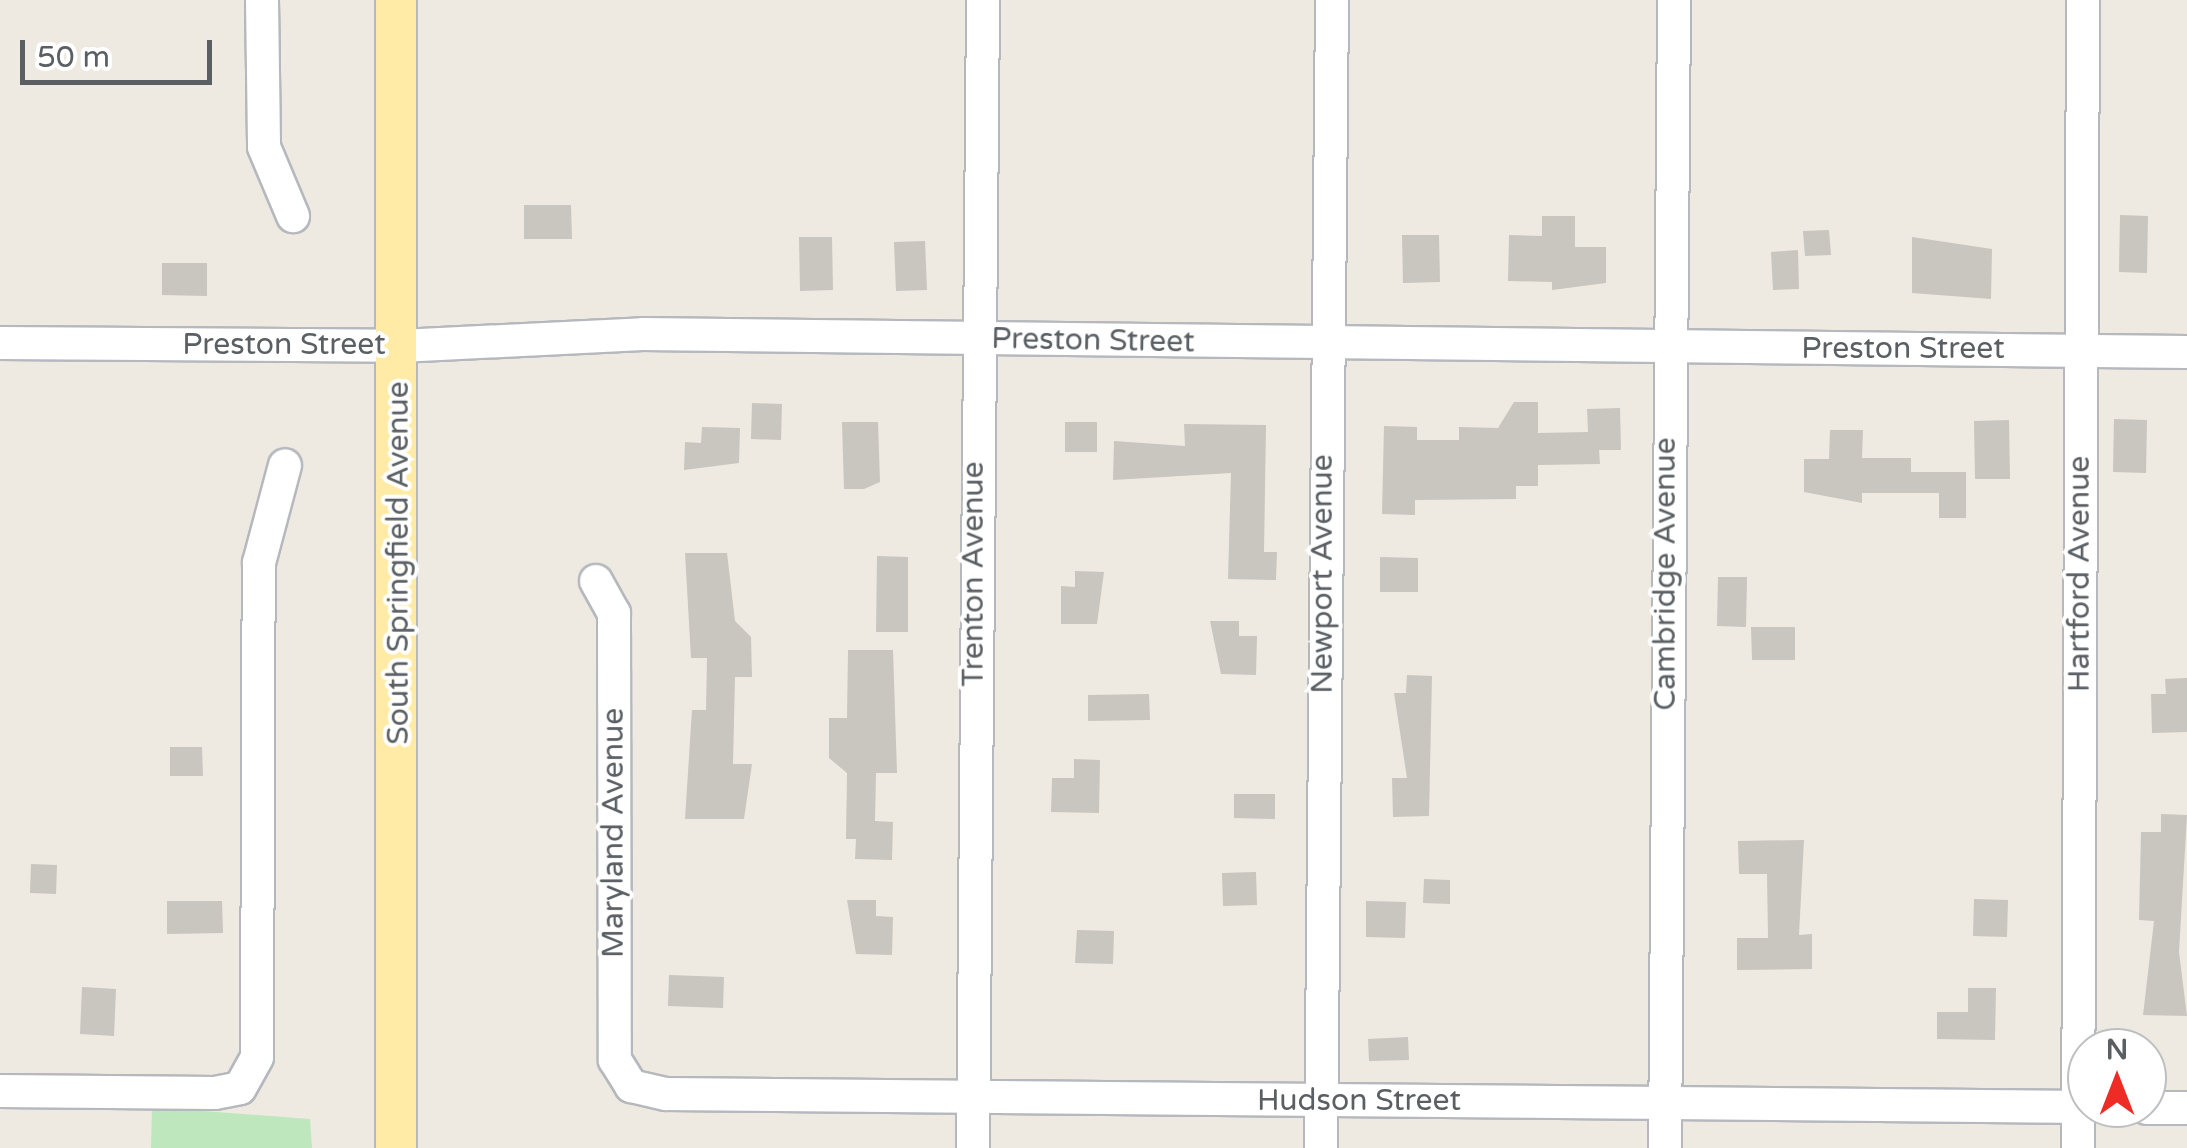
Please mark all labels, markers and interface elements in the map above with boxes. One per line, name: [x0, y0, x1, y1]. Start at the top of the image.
scale bar: [25, 20, 218, 82]
text: 50 m: [37, 39, 110, 76]
street label: Preston Street: [991, 321, 1195, 361]
street label: Preston Street: [182, 327, 386, 363]
street label: Preston Street: [1801, 331, 2005, 367]
street label: South Springfield Avenue: [381, 381, 417, 745]
street label: Cambridge Avenue: [1648, 437, 1684, 711]
street label: Newport Avenue: [1305, 454, 1341, 694]
street label: Hartford Avenue: [2062, 456, 2098, 692]
street label: Trenton Avenue: [956, 461, 992, 687]
street label: Maryland Avenue: [596, 708, 632, 958]
north arrow: [2067, 1028, 2167, 1128]
text: N: [2106, 1033, 2128, 1067]
street label: Hudson Street: [1257, 1083, 1461, 1119]

